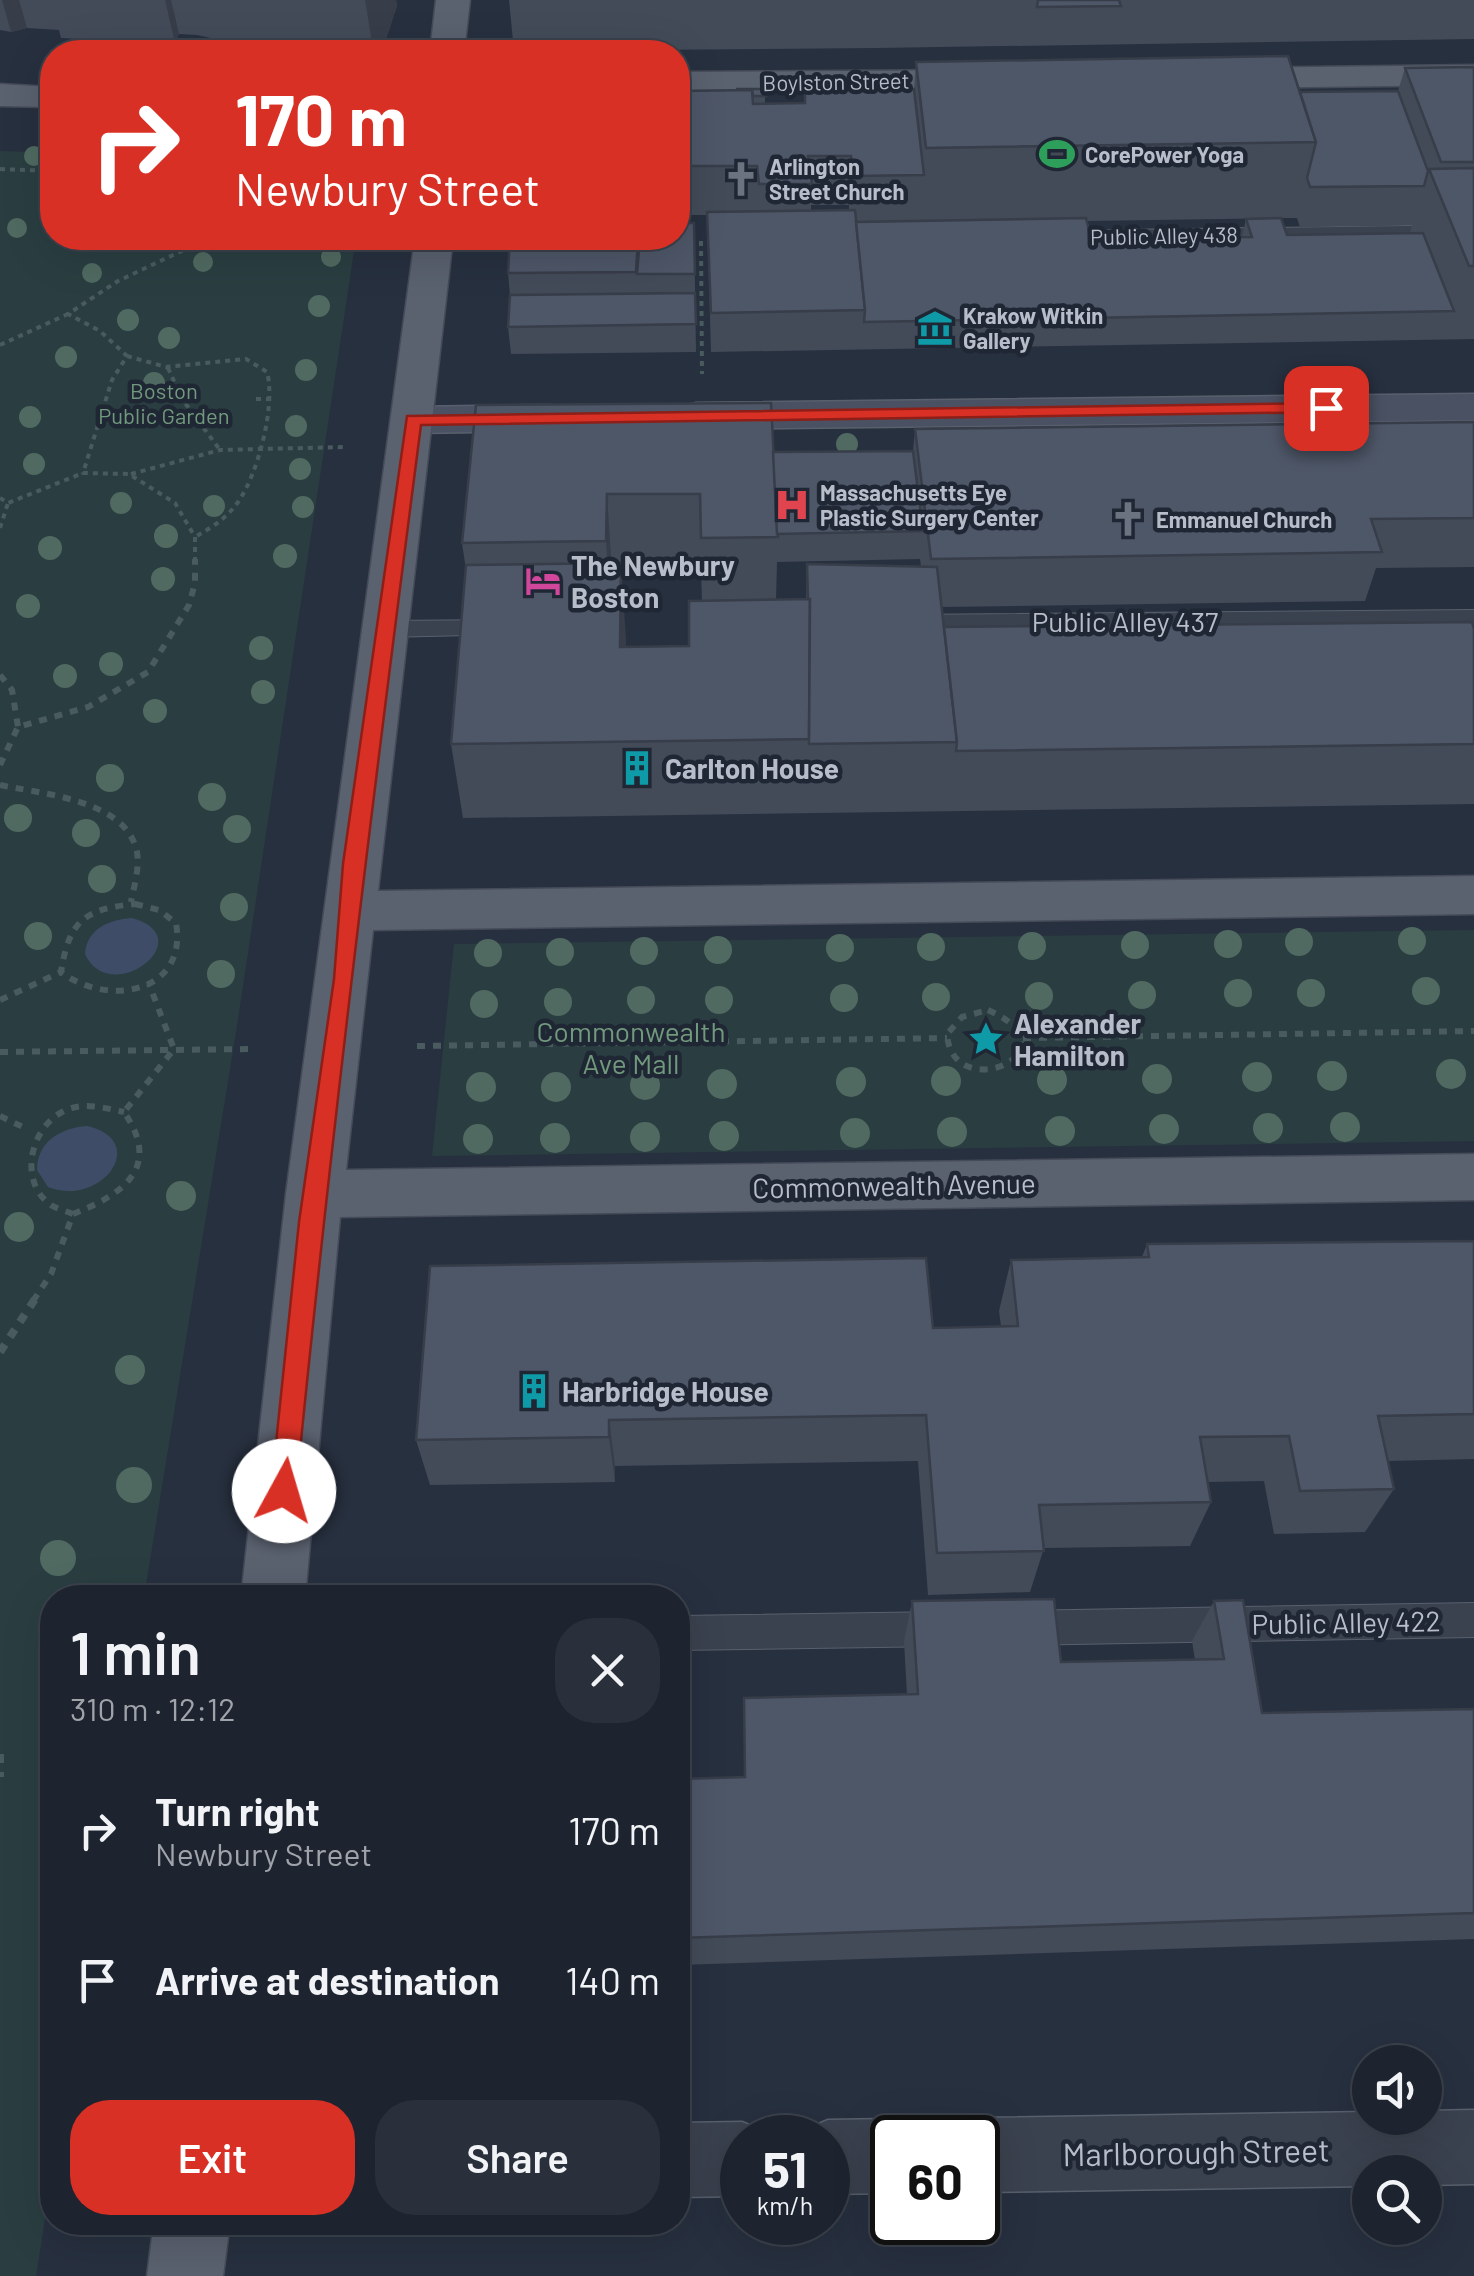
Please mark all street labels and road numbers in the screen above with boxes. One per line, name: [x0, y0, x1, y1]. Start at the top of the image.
street label: Boylston Street: [762, 67, 910, 95]
street label: Public Alley 438: [1090, 221, 1238, 249]
street label: Public Alley 437: [1032, 604, 1218, 638]
street label: Commonwealth Avenue: [752, 1166, 1036, 1204]
street label: Public Alley 422: [1251, 1603, 1441, 1641]
street label: Marlborough Street: [1062, 2130, 1330, 2172]

